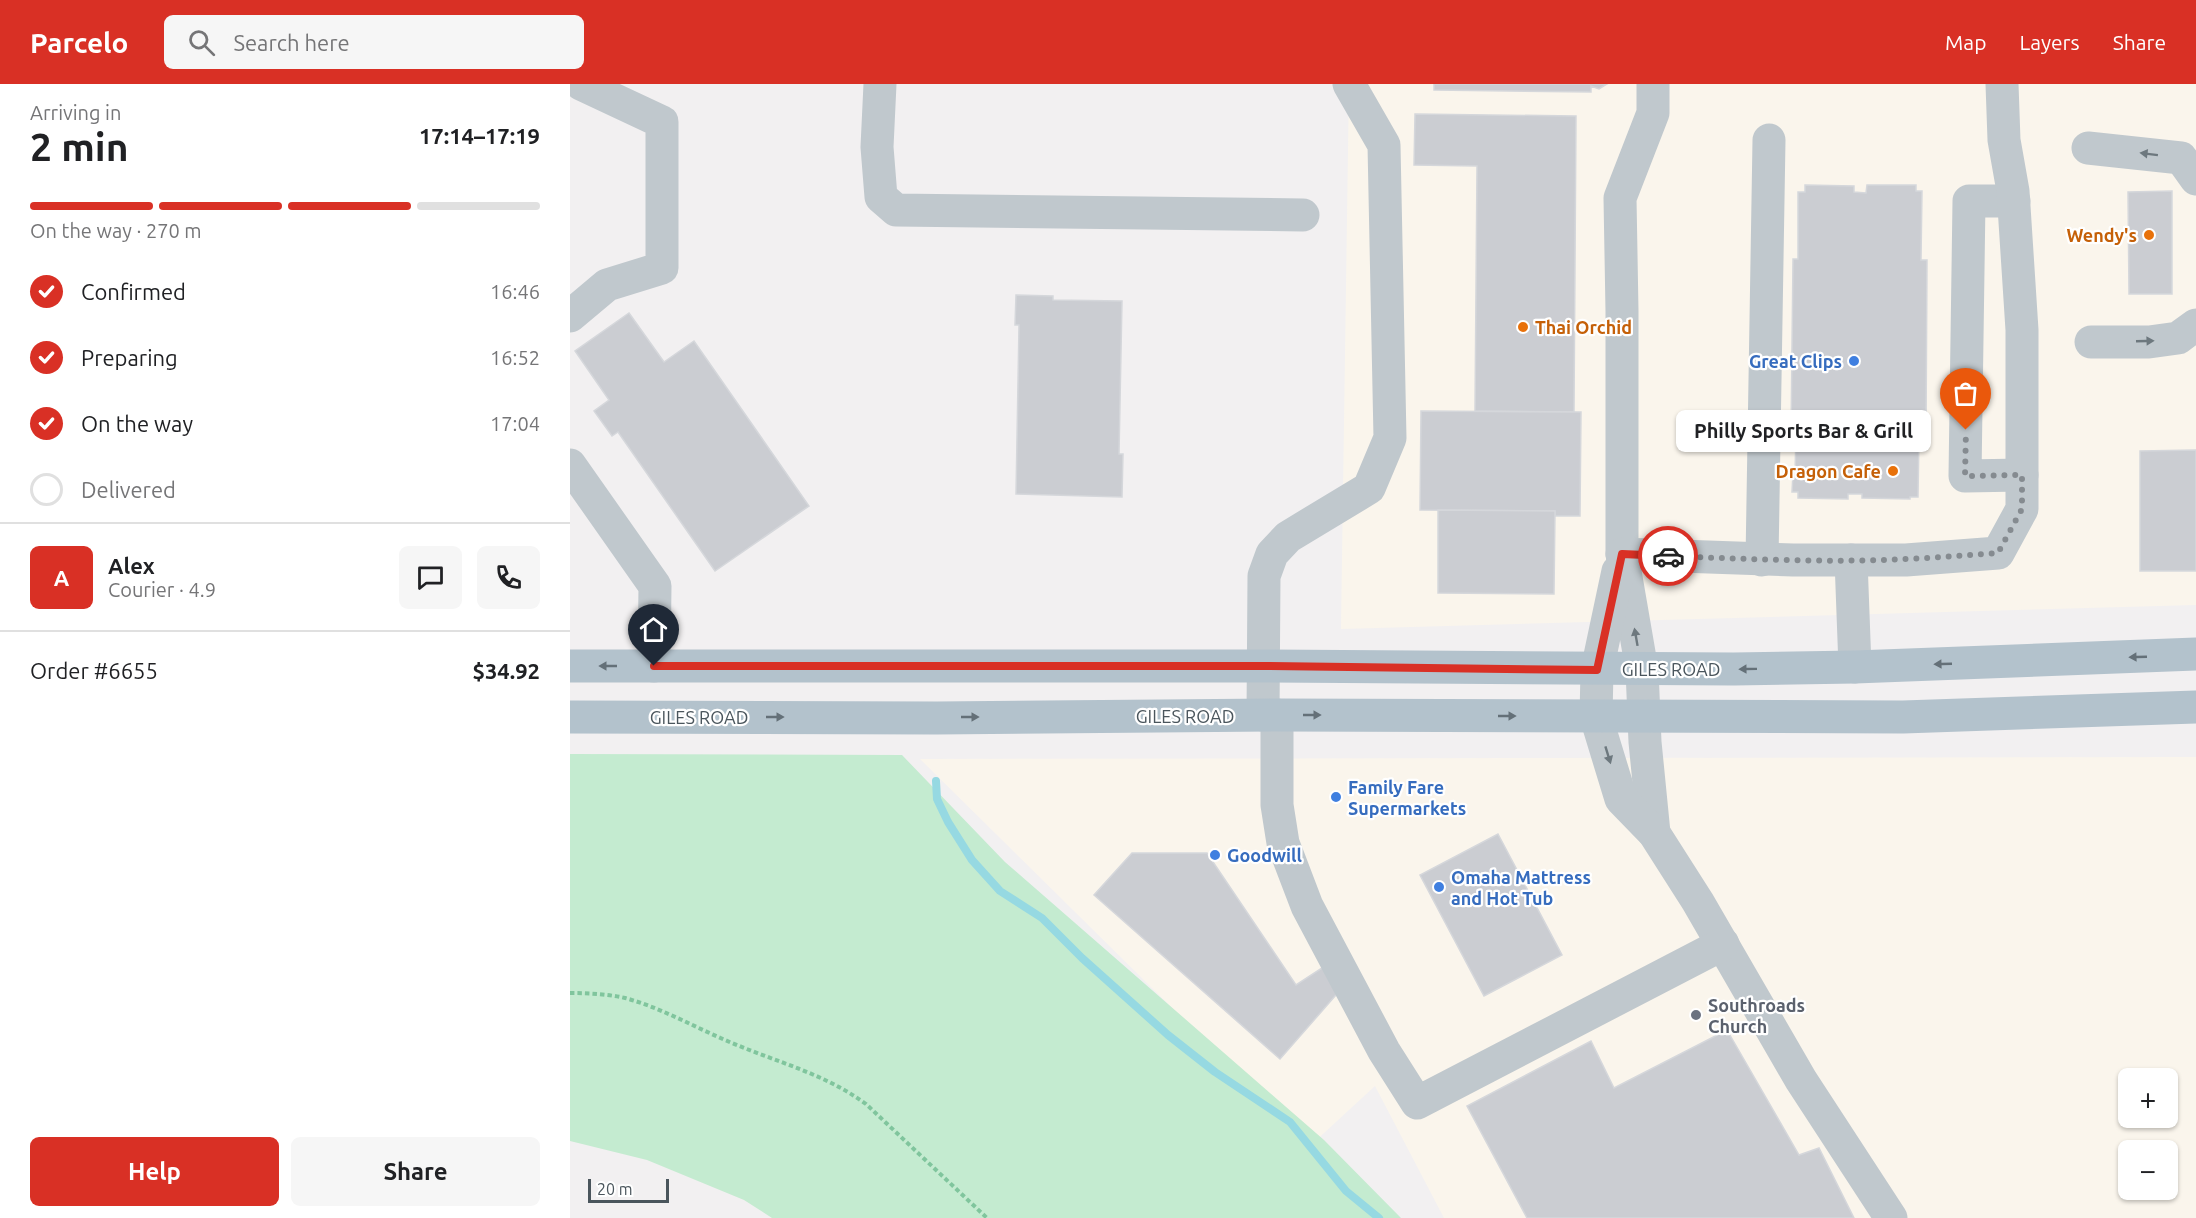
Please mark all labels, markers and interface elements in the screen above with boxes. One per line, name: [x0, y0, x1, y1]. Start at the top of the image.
search box: [164, 15, 584, 69]
icon: search: [185, 26, 218, 59]
text: Parcelo: [30, 27, 128, 58]
text: Search here: [233, 30, 350, 55]
text: Map: [1945, 30, 1986, 54]
text: Layers: [2019, 30, 2080, 54]
text: Share: [2113, 30, 2166, 54]
text: Arriving in: [30, 101, 121, 124]
text: 17:14–17:19: [419, 123, 540, 148]
text: 2 min: [30, 125, 129, 168]
one-way arrow: [2139, 149, 2158, 159]
text: On the way · 270 m: [30, 219, 202, 242]
place label: Wendy's: [2066, 225, 2137, 245]
marker: Wendy's: [2142, 228, 2156, 242]
icon: check: [30, 275, 63, 308]
text: Confirmed: [81, 279, 186, 304]
text: 16:46: [490, 280, 540, 303]
place label: Thai Orchid: [1535, 317, 1632, 337]
marker: Thai Orchid: [1516, 320, 1530, 334]
one-way arrow: [2136, 337, 2155, 346]
icon: check: [30, 341, 63, 374]
text: Preparing: [81, 345, 178, 370]
text: 16:52: [490, 346, 540, 369]
place label: Great Clips: [1749, 351, 1842, 371]
marker: Great Clips: [1847, 354, 1861, 368]
pin: [1940, 368, 1991, 430]
icon: bag: [1949, 377, 1982, 410]
icon: check: [30, 407, 63, 440]
callout: Philly Sports Bar & Grill: [1675, 409, 1930, 451]
text: On the way: [81, 411, 193, 436]
text: 17:04: [490, 412, 540, 435]
text: Philly Sports Bar & Grill: [1694, 419, 1913, 442]
place label: Dragon Cafe: [1776, 461, 1881, 481]
marker: Dragon Cafe: [1886, 464, 1900, 478]
text: Delivered: [81, 477, 176, 502]
courier: [1638, 526, 1698, 586]
icon: car: [1652, 540, 1685, 573]
button: chat: [399, 546, 462, 609]
button: phone: [477, 546, 540, 609]
text: Alex: [108, 553, 155, 578]
text: A: [54, 565, 69, 590]
text: Courier · 4.9: [108, 578, 216, 601]
pin: [628, 604, 679, 666]
icon: home: [637, 613, 670, 646]
one-way arrow: [1631, 627, 1640, 646]
one-way arrow: [2128, 652, 2147, 661]
text: Order #6655: [30, 658, 158, 683]
text: $34.92: [473, 658, 540, 683]
street label: GILES ROAD: [1622, 659, 1720, 679]
one-way arrow: [1933, 659, 1952, 668]
one-way arrow: [598, 661, 617, 671]
one-way arrow: [1738, 664, 1757, 674]
street label: GILES ROAD: [1136, 706, 1234, 726]
street label: GILES ROAD: [650, 707, 748, 727]
one-way arrow: [1303, 710, 1322, 720]
one-way arrow: [1498, 711, 1517, 721]
one-way arrow: [766, 712, 785, 722]
one-way arrow: [961, 713, 980, 722]
one-way arrow: [1603, 746, 1613, 764]
place label: Family Fare Supermarkets: [1348, 777, 1466, 818]
marker: Family Fare Supermarkets: [1329, 790, 1343, 804]
place label: Goodwill: [1227, 845, 1302, 865]
marker: Goodwill: [1208, 848, 1222, 862]
place label: Omaha Mattress and Hot Tub: [1451, 867, 1591, 908]
marker: Omaha Mattress and Hot Tub: [1432, 880, 1446, 894]
place label: Southroads Church: [1708, 995, 1805, 1036]
marker: Southroads Church: [1689, 1008, 1703, 1022]
map controls: [2118, 1068, 2178, 1200]
button: +: [2118, 1068, 2178, 1128]
button: Help: [30, 1137, 279, 1206]
button: Share: [291, 1137, 540, 1206]
button: −: [2118, 1140, 2178, 1200]
scale bar: [588, 1176, 669, 1204]
text: 20 m: [597, 1180, 633, 1198]

